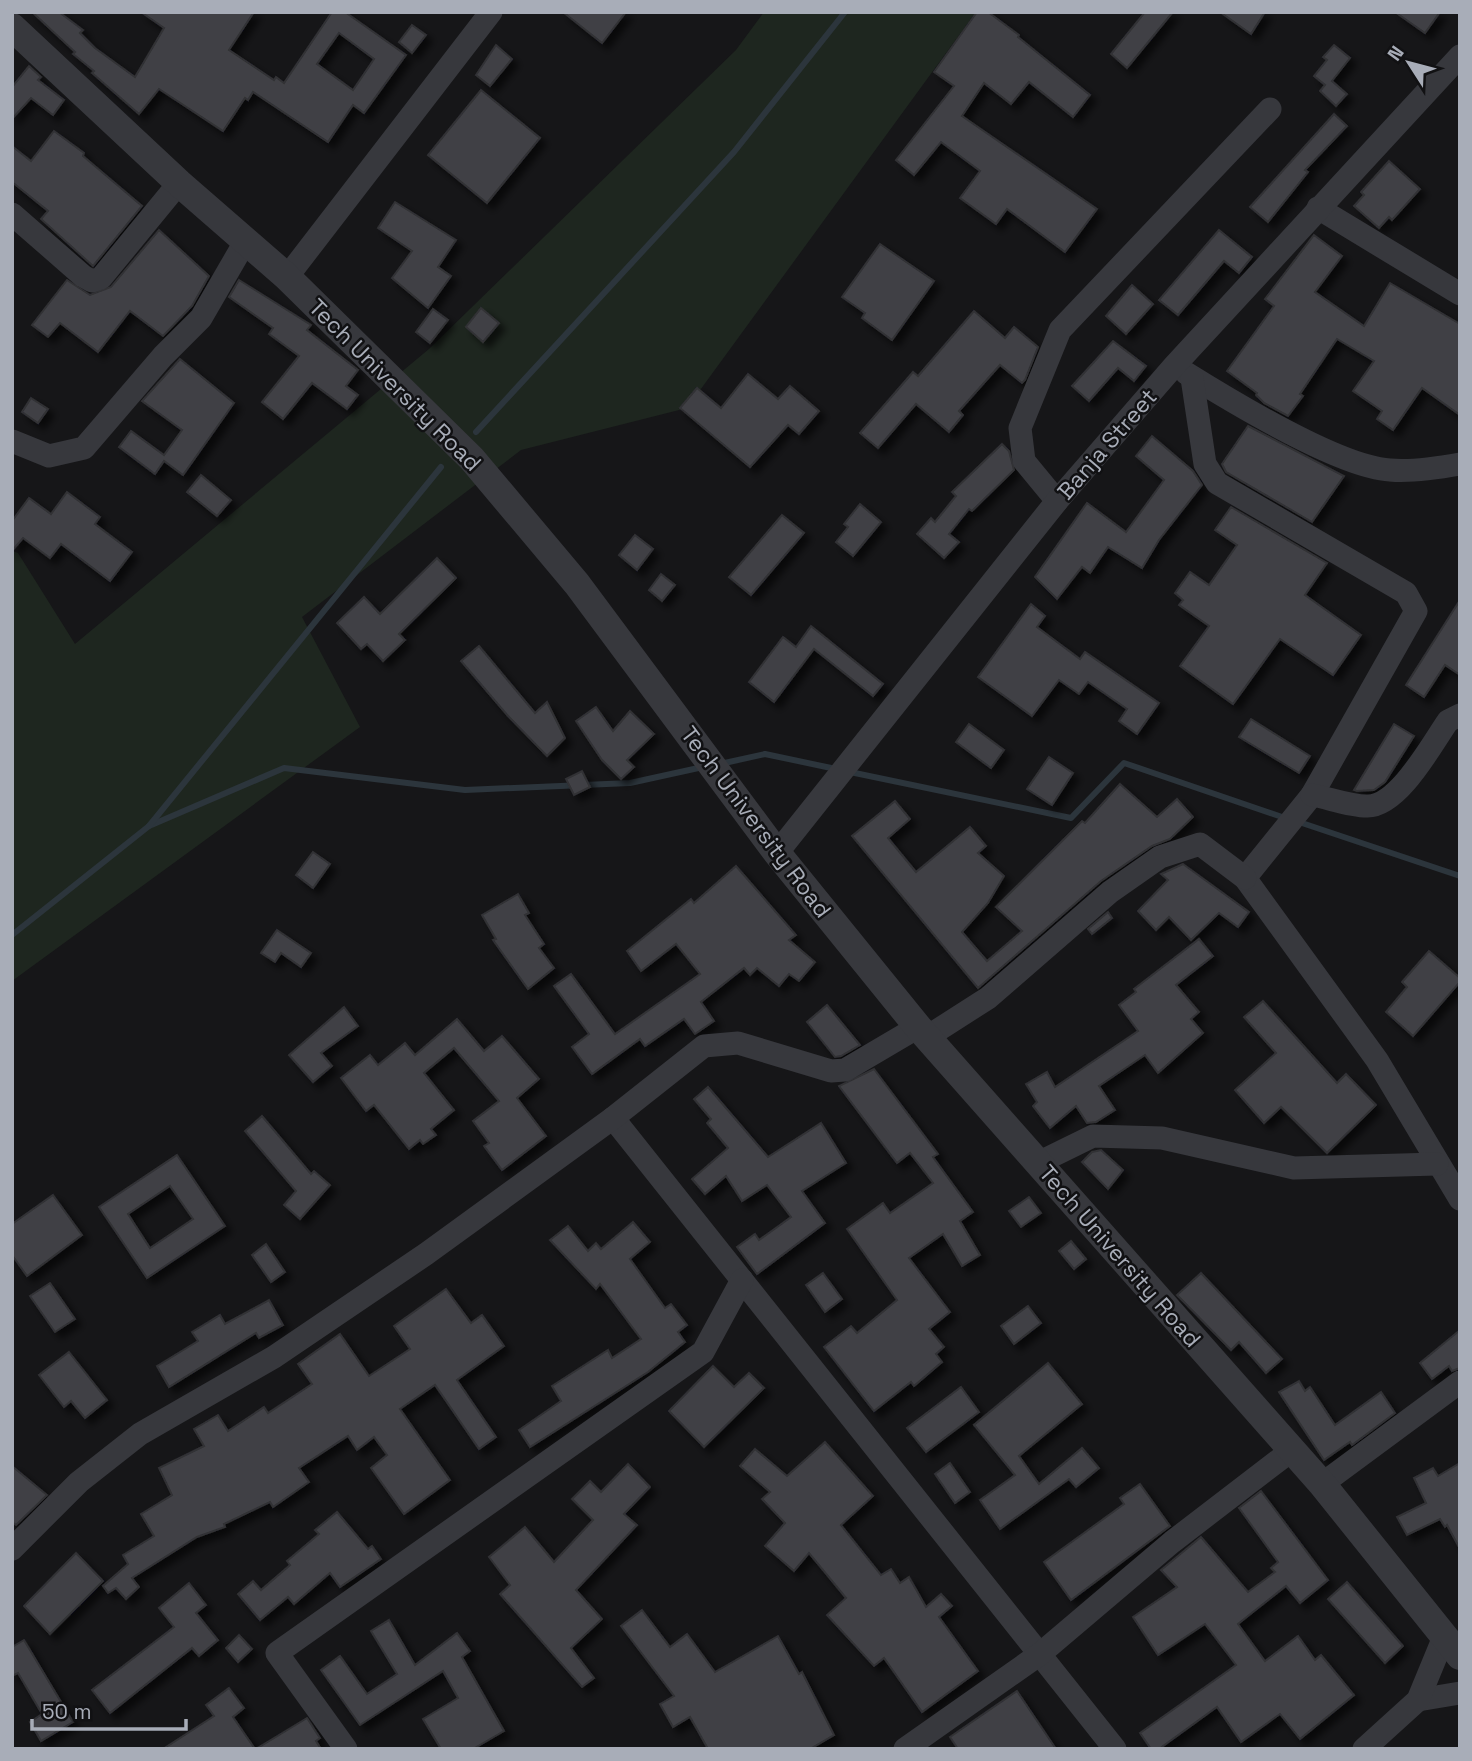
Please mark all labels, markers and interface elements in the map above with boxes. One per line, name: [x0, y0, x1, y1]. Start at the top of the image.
north arrow: [1374, 28, 1444, 98]
text: N: [1382, 41, 1410, 66]
street label: Tech University Road: [302, 292, 488, 478]
street label: Banja Street: [1051, 382, 1163, 506]
street label: Tech University Road: [674, 720, 838, 924]
street label: Tech University Road: [1032, 1158, 1208, 1354]
scale bar: [32, 1688, 186, 1732]
text: 50 m: [42, 1698, 92, 1725]

